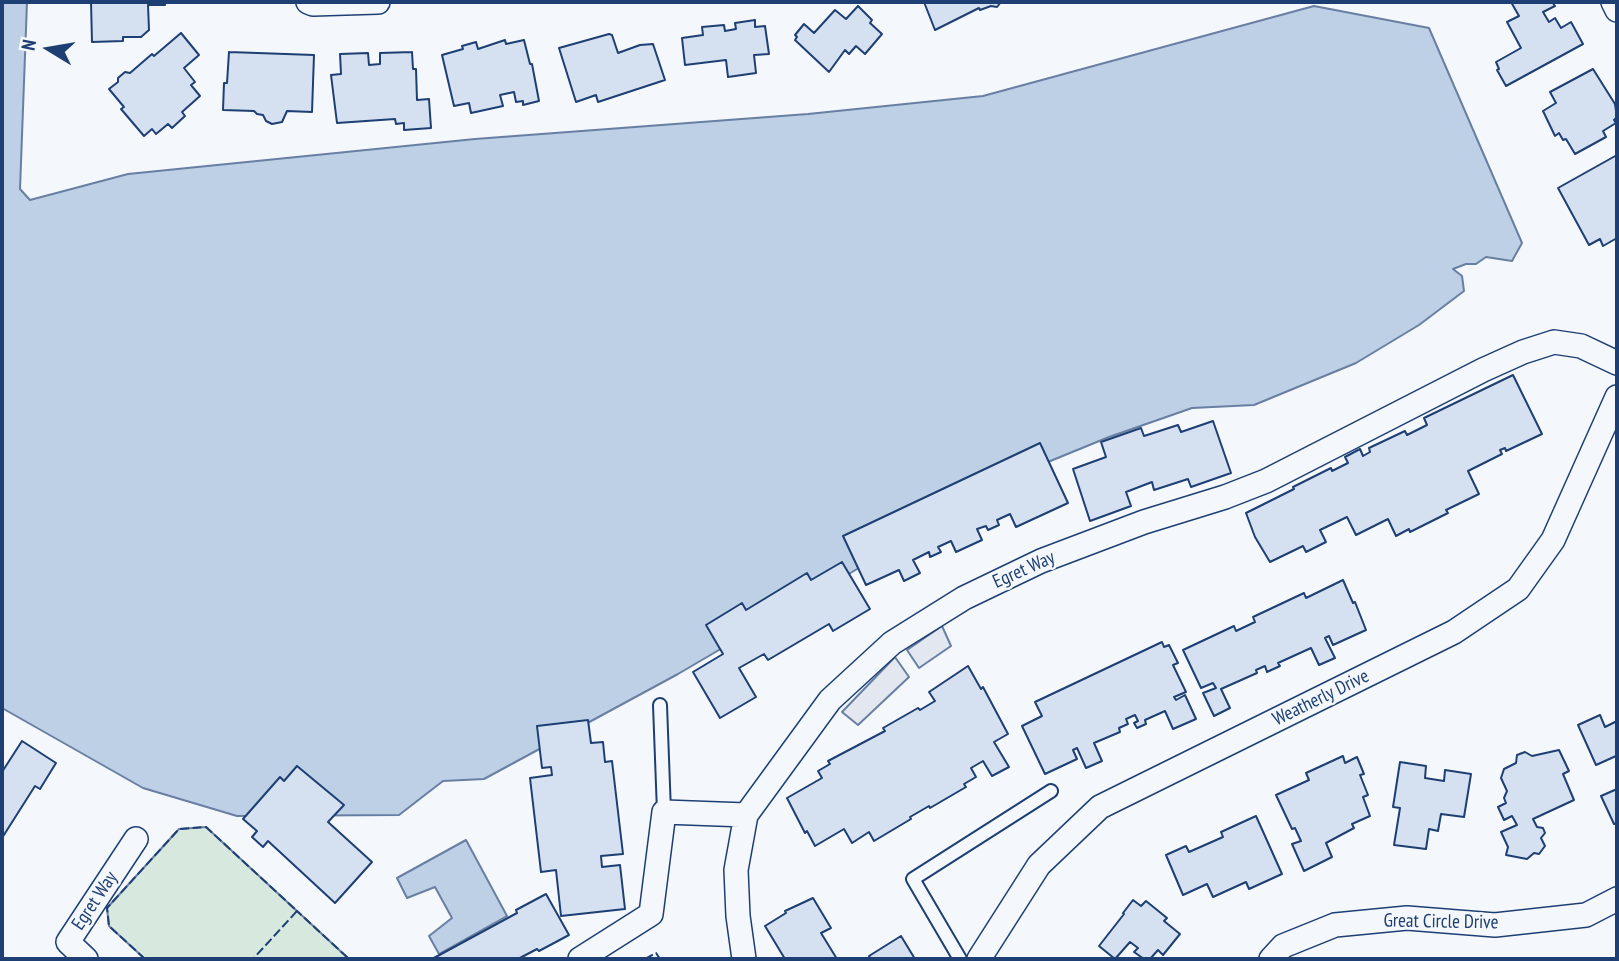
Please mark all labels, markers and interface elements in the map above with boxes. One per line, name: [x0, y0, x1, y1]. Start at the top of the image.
north arrow: [14, 14, 84, 84]
text: N: [16, 38, 41, 52]
street label: Egret Way: [989, 546, 1059, 594]
street label: Weatherly Drive: [1269, 665, 1373, 731]
street label: Egret Way: [67, 867, 123, 935]
street label: Great Circle Drive: [1383, 910, 1499, 934]

